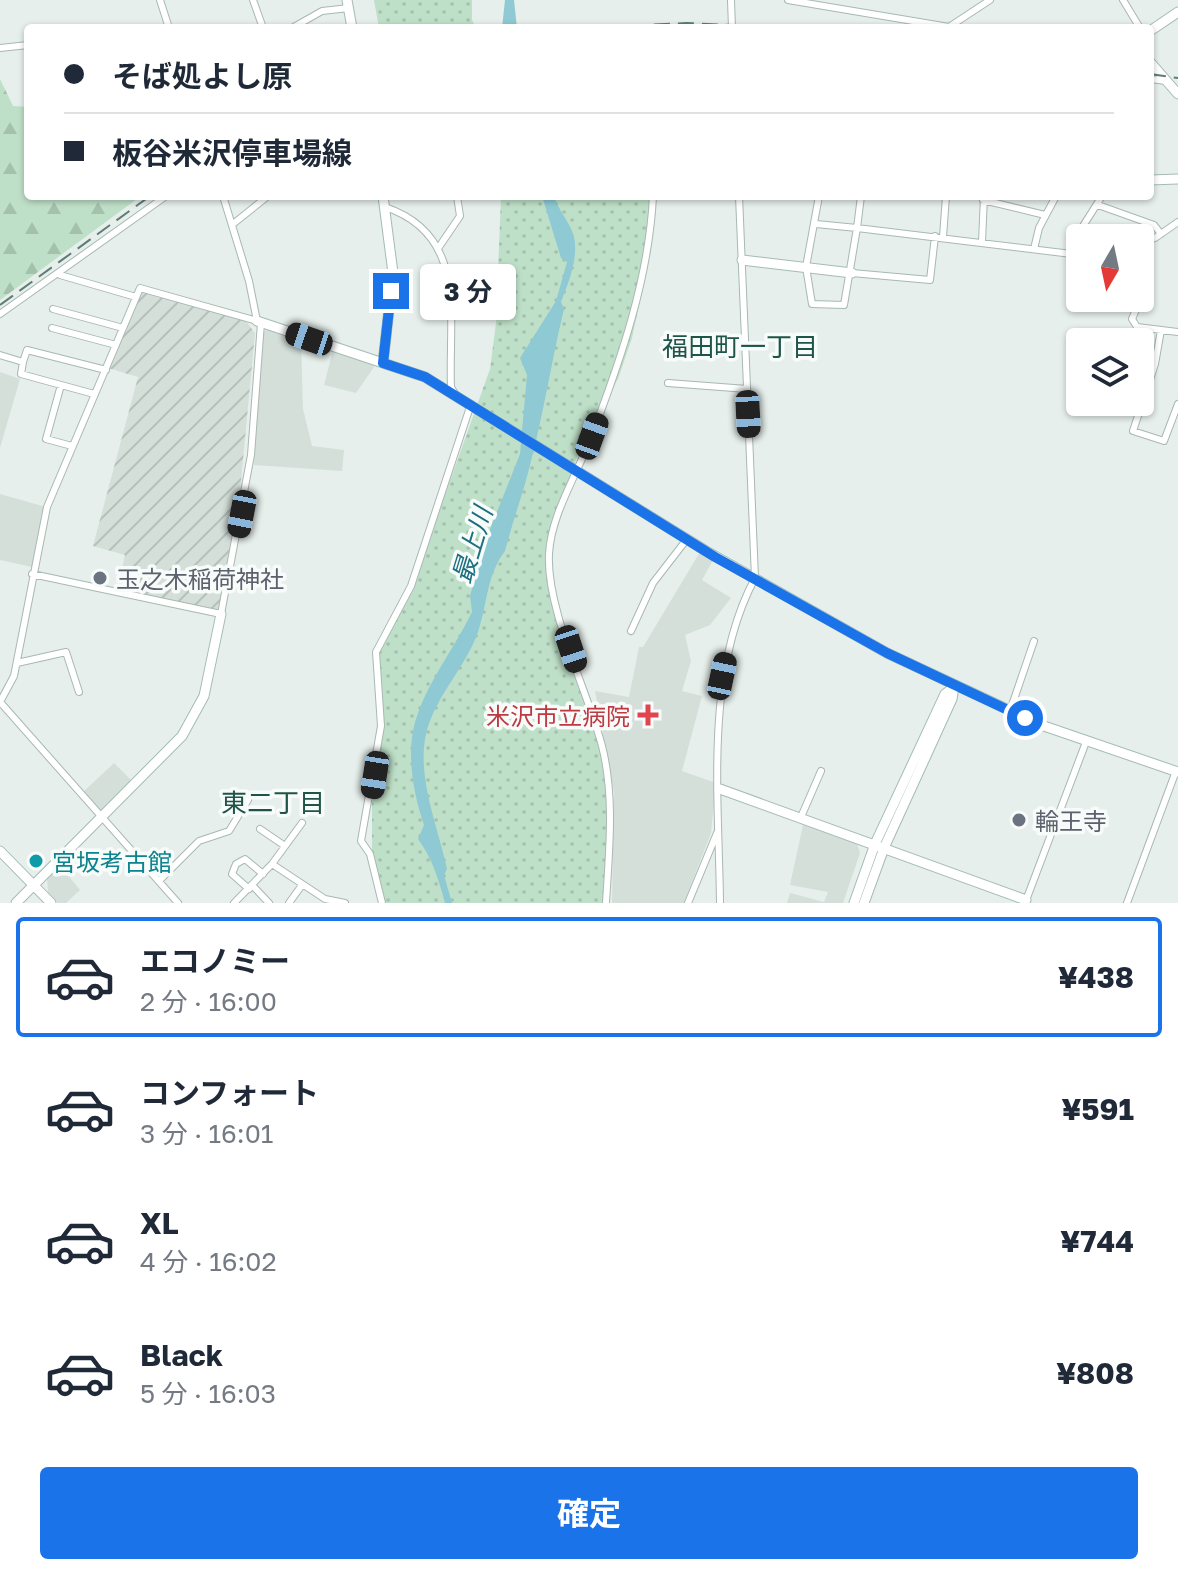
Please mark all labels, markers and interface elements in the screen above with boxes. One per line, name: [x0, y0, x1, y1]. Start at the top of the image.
text: そば処よし原: [112, 58, 292, 94]
text: 板谷米沢停車場線: [112, 135, 352, 171]
north arrow: [1066, 224, 1154, 312]
map controls: [1066, 224, 1154, 416]
callout: 3 分: [419, 263, 515, 319]
route end: [373, 273, 409, 309]
text: 3 分: [444, 276, 492, 307]
car: [282, 320, 336, 358]
button: layers: [1066, 328, 1154, 416]
district label: 福田町一丁目: [662, 331, 818, 362]
car: [735, 389, 761, 439]
car: [573, 409, 611, 463]
car: [226, 488, 258, 540]
water label: 最上川: [446, 500, 499, 587]
place label: 玉之木稲荷神社: [116, 564, 284, 593]
marker: 玉之木稲荷神社: [91, 569, 109, 587]
car: [552, 622, 590, 676]
car: [705, 650, 739, 702]
route start: [1007, 700, 1043, 736]
place label: 米沢市立病院: [486, 701, 630, 730]
marker: 米沢市立病院: [637, 704, 659, 726]
car: [359, 749, 391, 801]
district label: 東二丁目: [221, 787, 325, 818]
place label: 輪王寺: [1035, 806, 1107, 835]
marker: 輪王寺: [1010, 811, 1028, 829]
place label: 宮坂考古館: [52, 847, 172, 876]
marker: 宮坂考古館: [27, 852, 45, 870]
icon: car: [44, 941, 116, 1013]
text: エコノミー: [140, 943, 290, 979]
text: ¥438: [1058, 959, 1134, 995]
text: 2 分 · 16:00: [140, 986, 277, 1017]
icon: car: [44, 1073, 116, 1145]
text: コンフォート: [140, 1075, 319, 1111]
text: ¥591: [1061, 1091, 1134, 1127]
text: 3 分 · 16:01: [140, 1118, 273, 1149]
icon: car: [44, 1205, 116, 1277]
text: XL: [140, 1205, 179, 1241]
text: ¥744: [1060, 1223, 1134, 1259]
text: 4 分 · 16:02: [140, 1246, 277, 1277]
icon: car: [44, 1337, 116, 1409]
text: Black: [140, 1337, 223, 1373]
text: ¥808: [1056, 1355, 1134, 1391]
text: 5 分 · 16:03: [140, 1378, 276, 1409]
button: 確定: [40, 1467, 1138, 1559]

